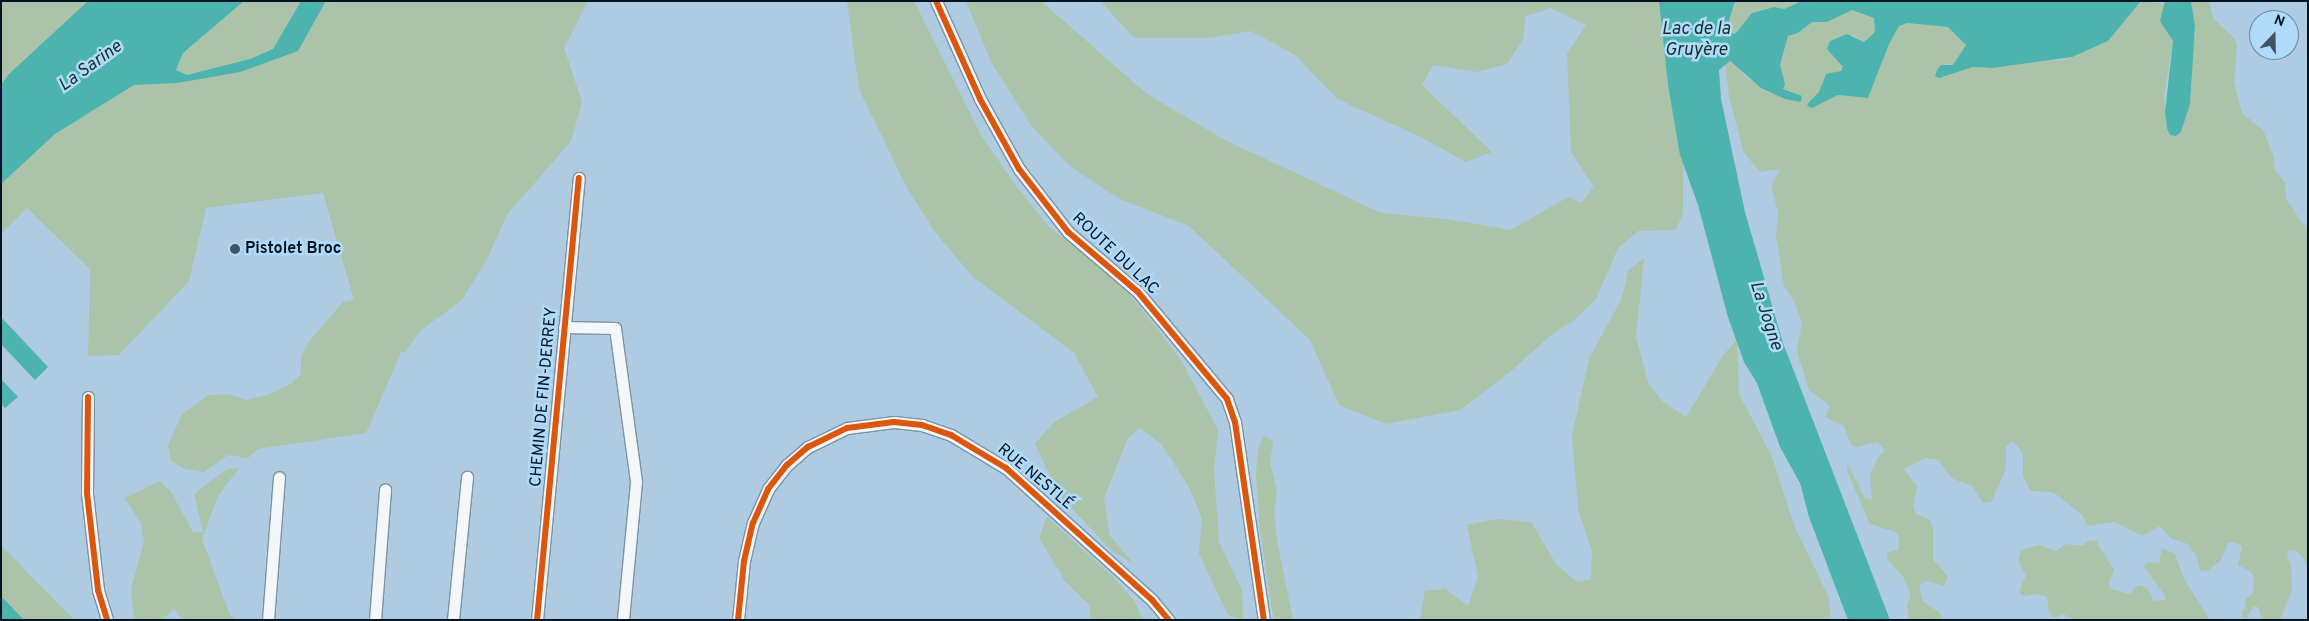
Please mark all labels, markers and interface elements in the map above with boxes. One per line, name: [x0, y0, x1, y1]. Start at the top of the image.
north arrow: [2249, 10, 2299, 60]
text: N: [2271, 12, 2287, 31]
water label: Lac de la Gruyère: [1662, 20, 1730, 62]
water label: La Sarine: [55, 37, 127, 97]
street label: ROUTE DU LAC: [1068, 209, 1162, 299]
place label: Pistolet Broc: [245, 239, 342, 259]
marker: Pistolet Broc: [229, 243, 241, 255]
water label: La Jogne: [1744, 279, 1786, 353]
street label: CHEMIN DE FIN-DERREY: [527, 306, 561, 488]
street label: RUE NESTLÉ: [993, 440, 1077, 514]

